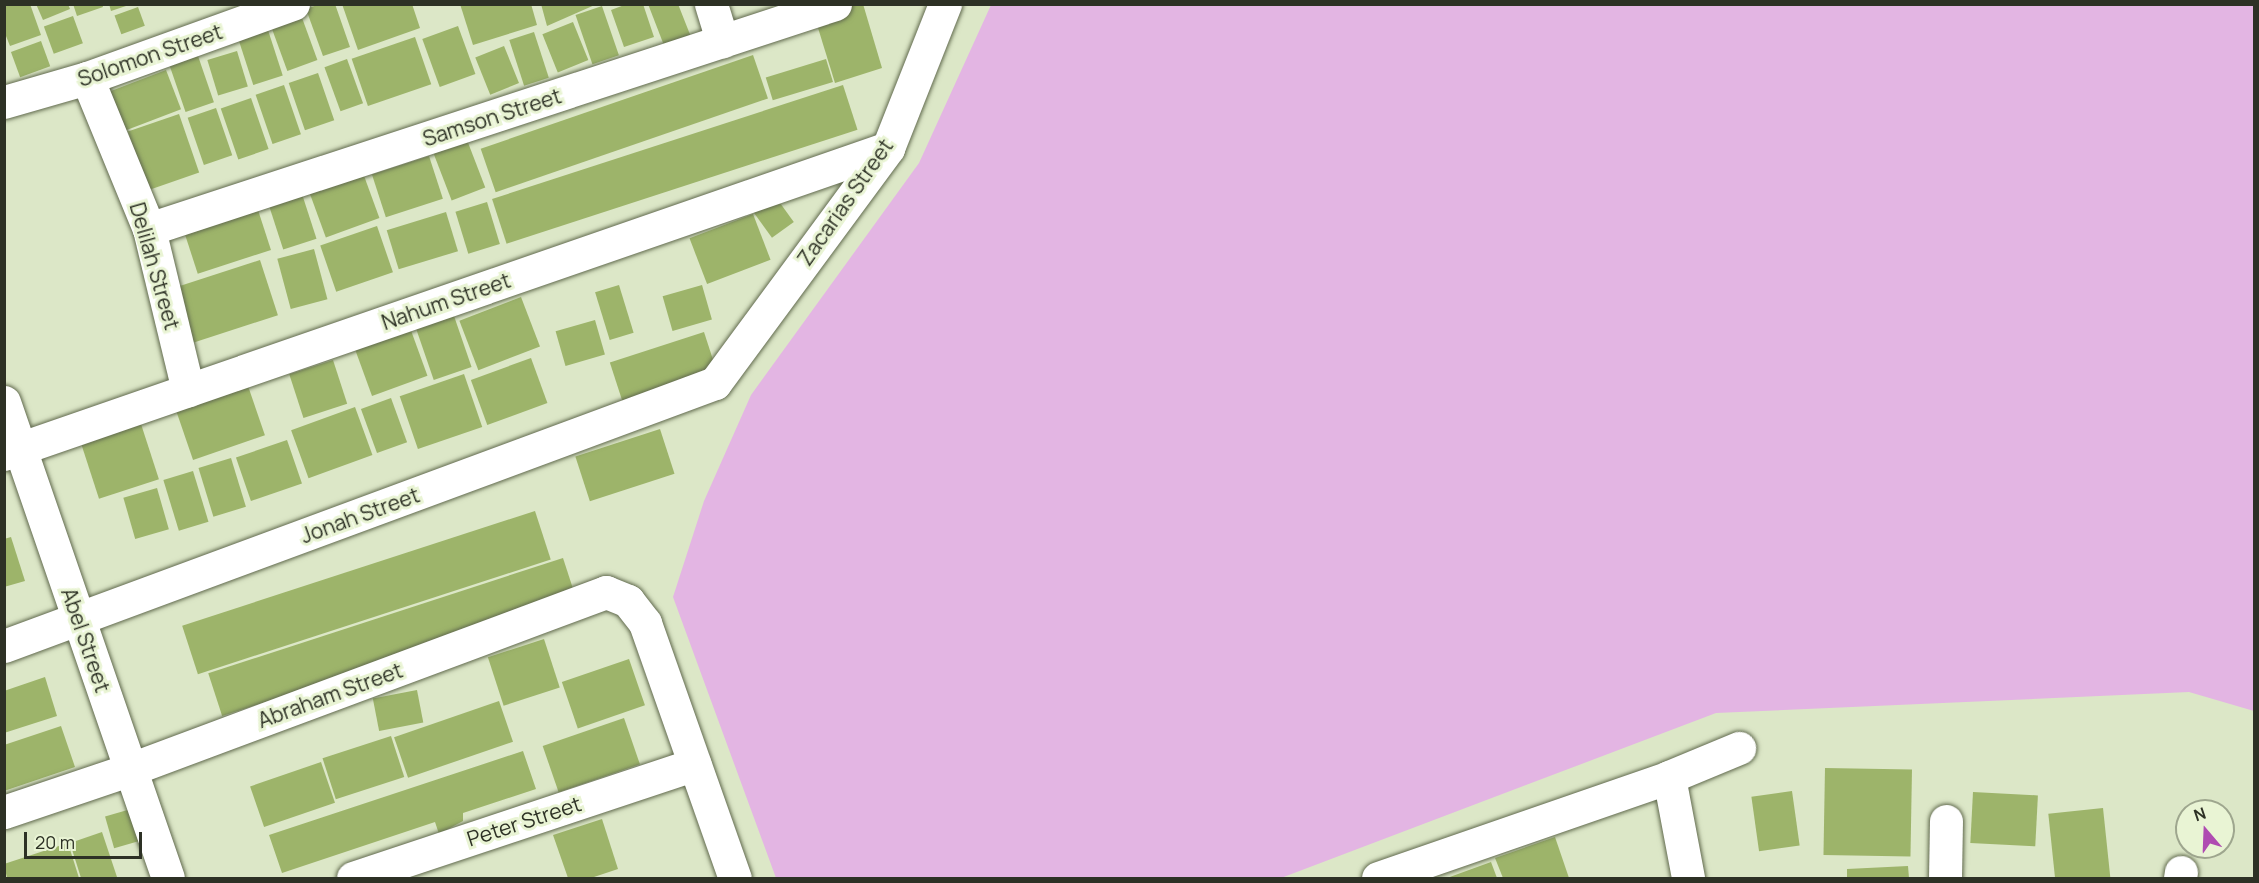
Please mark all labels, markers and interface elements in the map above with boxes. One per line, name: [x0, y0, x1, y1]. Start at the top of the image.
street label: Solomon Street: [74, 18, 226, 92]
street label: Samson Street: [420, 83, 564, 151]
street label: Zacarias Street: [792, 134, 898, 270]
street label: Delilah Street: [125, 200, 185, 332]
street label: Nahum Street: [378, 267, 514, 335]
street label: Jonah Street: [297, 482, 423, 548]
street label: Abel Street: [56, 584, 116, 696]
street label: Abraham Street: [254, 657, 406, 733]
street label: Peter Street: [464, 791, 584, 851]
north arrow: [2175, 799, 2235, 859]
text: N: [2191, 802, 2209, 826]
scale bar: [27, 820, 146, 858]
text: 20 m: [35, 830, 75, 854]

